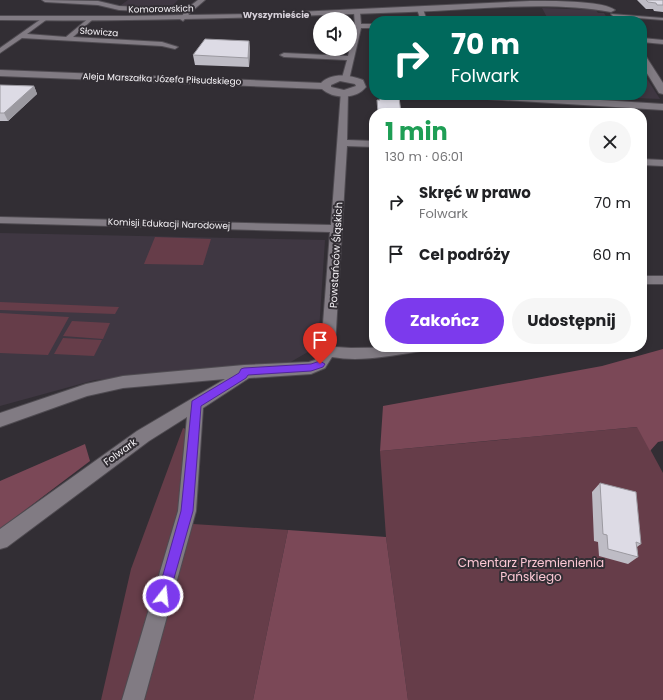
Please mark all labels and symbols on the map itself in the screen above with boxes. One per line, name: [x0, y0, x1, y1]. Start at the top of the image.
street label: Komorowskich: [128, 2, 194, 16]
district label: Wyszymieście: [243, 9, 310, 21]
street label: Słowicza: [79, 25, 119, 39]
street label: Aleja Marszałka Józefa Piłsudskiego: [82, 70, 242, 88]
street label: Powstańców Śląskich: [326, 202, 346, 308]
street label: Komisji Edukacji Narodowej: [108, 216, 230, 232]
pin: [303, 323, 337, 364]
street label: Folwark: [100, 434, 140, 469]
park label: Cmentarz Przemienienia Pańskiego: [458, 554, 604, 585]
position arrow: [142, 575, 184, 617]

